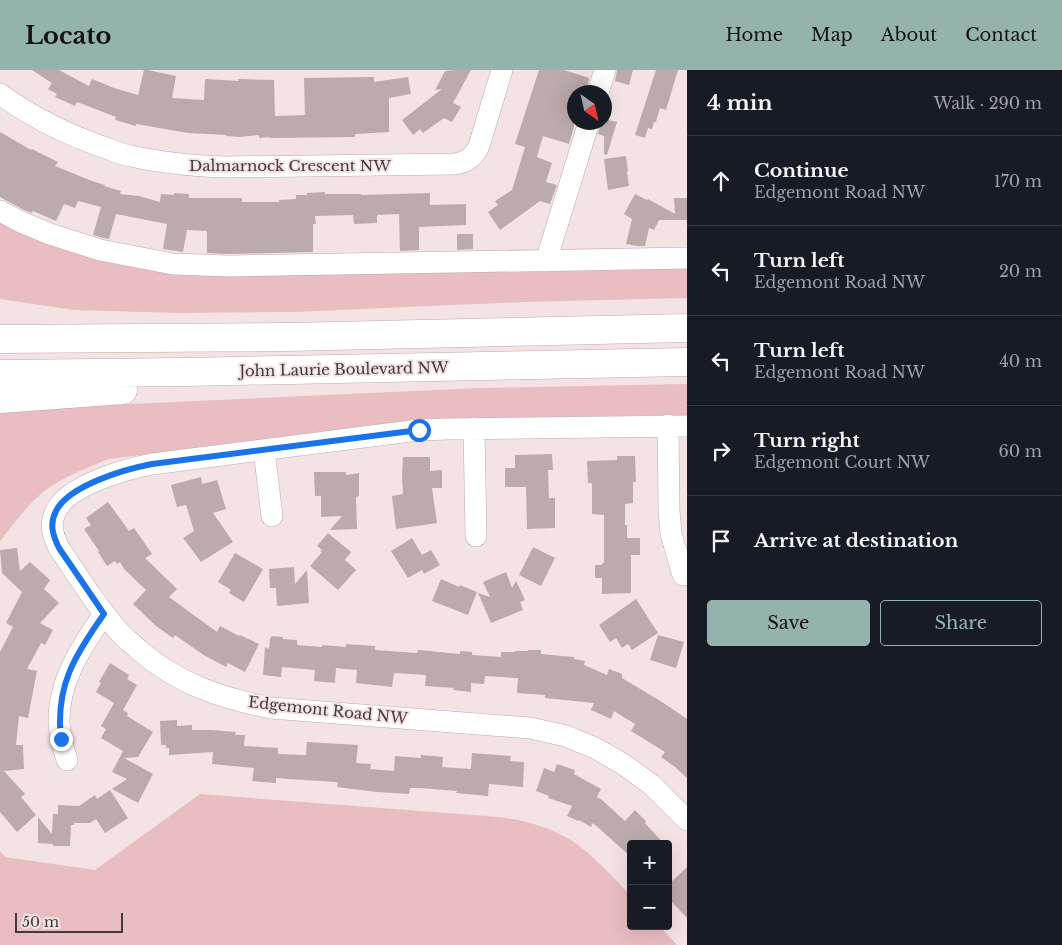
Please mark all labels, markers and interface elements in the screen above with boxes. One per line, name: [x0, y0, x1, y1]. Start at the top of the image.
text: Locato: [25, 21, 111, 50]
text: Home: [725, 24, 783, 46]
text: Map: [811, 24, 853, 46]
text: About: [881, 24, 937, 46]
text: Contact: [965, 24, 1037, 46]
north arrow: [567, 85, 612, 130]
text: 4 min: [707, 90, 773, 116]
text: Walk · 290 m: [934, 93, 1042, 113]
street label: Dalmarnock Crescent NW: [189, 156, 391, 175]
text: Continue: [754, 159, 849, 182]
icon: ahead: [707, 167, 735, 195]
text: 170 m: [994, 171, 1042, 191]
text: Edgemont Road NW: [754, 182, 925, 202]
text: Turn left: [754, 249, 845, 272]
icon: left: [707, 257, 735, 285]
text: 20 m: [999, 261, 1042, 281]
text: Edgemont Road NW: [754, 272, 925, 292]
text: Turn left: [754, 339, 845, 362]
icon: left: [707, 347, 735, 375]
text: 40 m: [999, 351, 1042, 371]
street label: John Laurie Boulevard NW: [237, 358, 449, 380]
text: Edgemont Road NW: [754, 362, 925, 382]
route start: [408, 419, 431, 442]
text: Turn right: [754, 429, 860, 452]
icon: right: [707, 437, 735, 465]
text: 60 m: [999, 441, 1042, 461]
text: Edgemont Court NW: [754, 452, 930, 472]
icon: arrive: [707, 527, 735, 555]
text: Arrive at destination: [754, 529, 958, 552]
button: Save: [707, 600, 870, 646]
button: Share: [880, 600, 1042, 646]
street label: Edgemont Road NW: [247, 692, 409, 728]
route end: [50, 728, 73, 751]
map controls: [627, 840, 672, 930]
button: +: [627, 840, 672, 885]
button: −: [627, 885, 672, 930]
scale bar: [15, 910, 122, 933]
text: 50 m: [22, 913, 59, 931]

